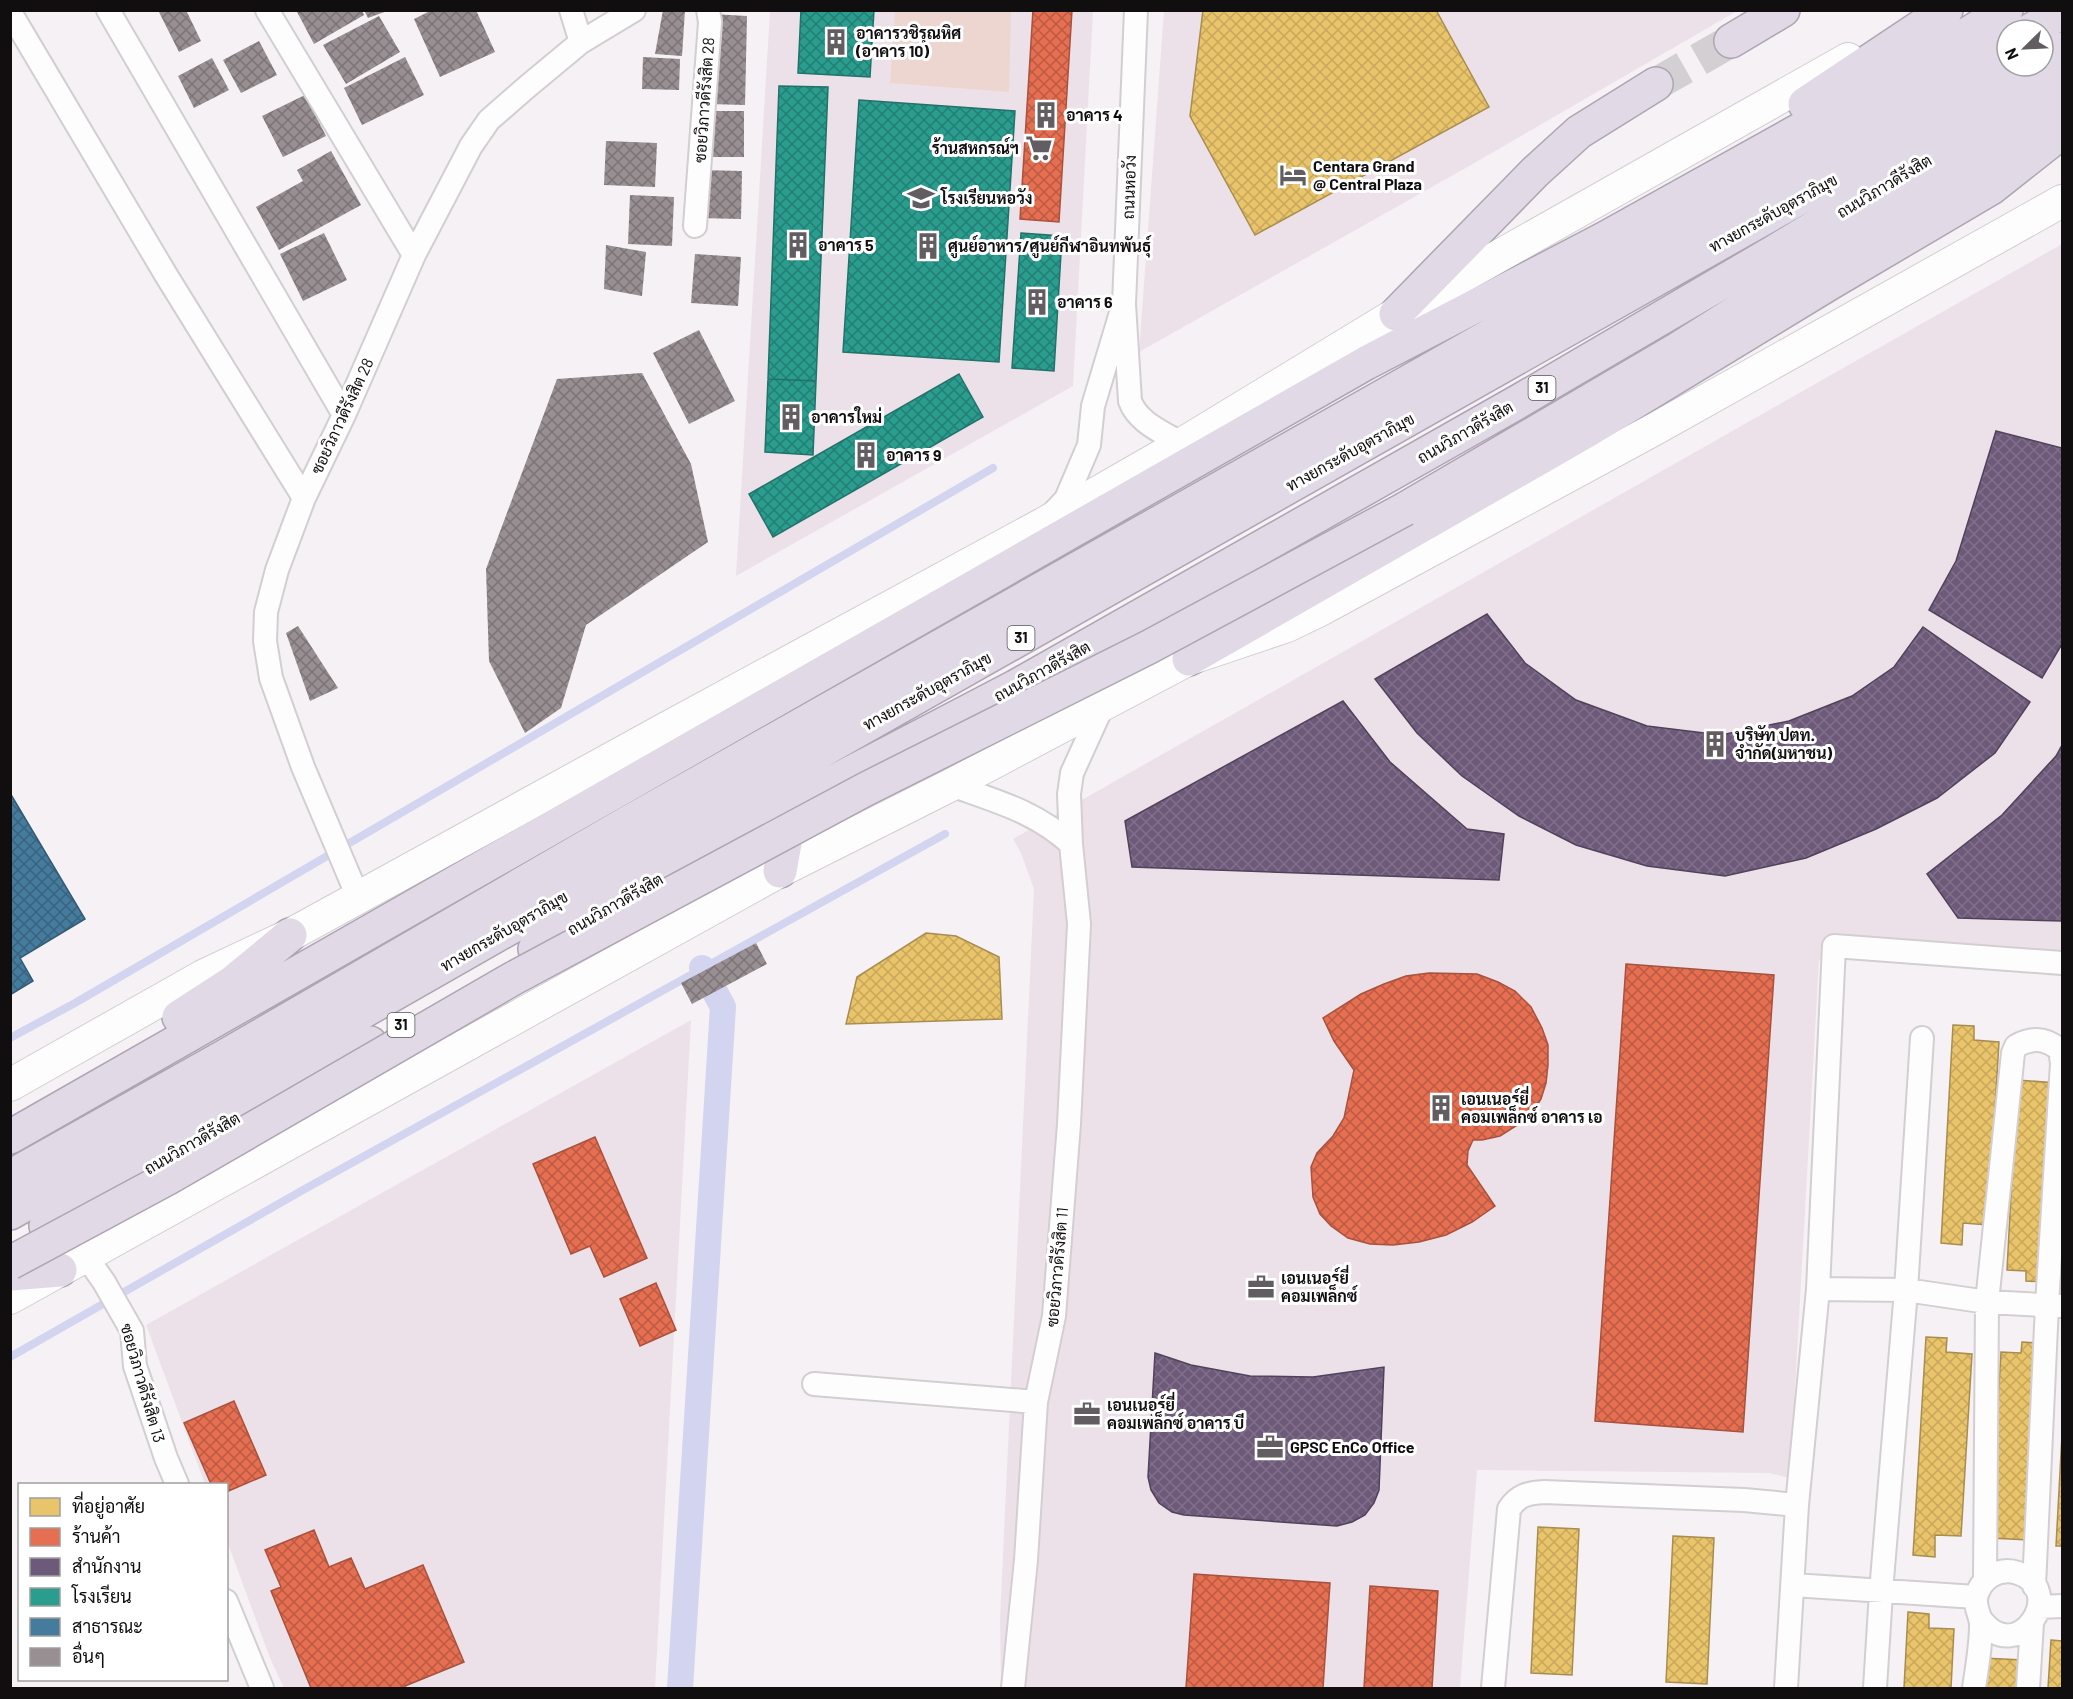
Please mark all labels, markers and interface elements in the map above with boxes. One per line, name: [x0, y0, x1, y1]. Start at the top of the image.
north arrow: [1995, 18, 2055, 78]
place label: อาคารวชิรุณหิศ (อาคาร 10): [855, 23, 961, 60]
building icon: อาคารวชิรุณหิศ (อาคาร 10): [821, 27, 851, 57]
street label: ซอยวิภาวดีรังสิต 28: [689, 36, 717, 163]
text: N: [2000, 46, 2022, 63]
building icon: อาคาร 4: [1031, 100, 1061, 130]
place label: อาคาร 4: [1066, 105, 1123, 124]
supermarket icon: ร้านสหกรณ์ฯ: [1024, 133, 1054, 163]
place label: ร้านสหกรณ์ฯ: [932, 137, 1019, 157]
street label: ถนนวิภาวดีรังสิต: [1832, 149, 1935, 221]
street label: ถนนหอวัง: [1118, 154, 1139, 220]
place label: Centara Grand @ Central Plaza: [1313, 156, 1422, 193]
hotel icon: Centara Grand @ Central Plaza: [1278, 160, 1308, 190]
street label: ทางยกระดับอุตราภิมุข: [1705, 169, 1842, 258]
school or university icon: โรงเรียนหอวัง: [906, 183, 936, 213]
place label: โรงเรียนหอวัง: [940, 187, 1032, 207]
building icon: อาคาร 5: [783, 230, 813, 260]
building icon: ศูนย์อาหาร/ศูนย์กีฬาอินทพันธุ์: [913, 231, 943, 261]
place label: อาคาร 5: [818, 235, 874, 254]
place label: ศูนย์อาหาร/ศูนย์กีฬาอินทพันธุ์: [948, 235, 1152, 259]
building icon: อาคาร 6: [1022, 287, 1052, 317]
place label: อาคาร 6: [1057, 292, 1113, 311]
street label: ซอยวิภาวดีรังสิต 28: [305, 354, 377, 477]
road number: 31: [1528, 376, 1556, 400]
street label: ถนนวิภาวดีรังสิต: [1413, 396, 1516, 467]
building icon: อาคารใหม่: [776, 402, 806, 432]
place label: อาคารใหม่: [811, 406, 882, 426]
street label: ทางยกระดับอุตราภิมุข: [1282, 408, 1419, 497]
building icon: อาคาร 9: [851, 440, 881, 470]
place label: อาคาร 9: [886, 445, 942, 464]
road number: 31: [1008, 626, 1034, 650]
street label: ถนนวิภาวดีรังสิต: [990, 635, 1093, 705]
street label: ทางยกระดับอุตราภิมุข: [859, 647, 996, 736]
place label: บริษัท ปตท. จำกัด(มหาชน): [1735, 725, 1833, 762]
building icon: บริษัท ปตท. จำกัด(มหาชน): [1700, 729, 1730, 759]
street label: ถนนวิภาวดีรังสิต: [563, 868, 666, 939]
street label: ทางยกระดับอุตราภิมุข: [437, 886, 572, 977]
road number: 31: [388, 1013, 414, 1037]
place label: เอนเนอร์ยี่ คอมเพล็กซ์ อาคาร เอ: [1461, 1085, 1603, 1126]
building icon: เอนเนอร์ยี่ คอมเพล็กซ์ อาคาร เอ: [1426, 1093, 1456, 1123]
street label: ถนนวิภาวดีรังสิต: [140, 1107, 243, 1178]
street label: ซอยวิภาวดีรังสิต 11: [1041, 1206, 1071, 1328]
place label: เอนเนอร์ยี่ คอมเพล็กซ์: [1281, 1264, 1359, 1305]
office icon: เอนเนอร์ยี่ คอมเพล็กซ์: [1246, 1272, 1276, 1302]
street label: ซอยวิภาวดีรังสิต 13: [117, 1321, 171, 1445]
place label: เอนเนอร์ยี่ คอมเพล็กซ์ อาคาร บี: [1107, 1391, 1245, 1432]
office icon: เอนเนอร์ยี่ คอมเพล็กซ์ อาคาร บี: [1072, 1399, 1102, 1429]
office icon: GPSC EnCo Office: [1255, 1432, 1285, 1462]
place label: GPSC EnCo Office: [1290, 1437, 1415, 1456]
legend: [18, 1483, 228, 1681]
text: ที่อยู่อาศัย: [72, 1491, 145, 1520]
text: ร้านค้า: [72, 1525, 121, 1547]
text: สำนักงาน: [72, 1555, 141, 1577]
text: โรงเรียน: [71, 1584, 132, 1607]
text: สาธารณะ: [72, 1615, 143, 1637]
text: อื่นๆ: [72, 1641, 105, 1668]

